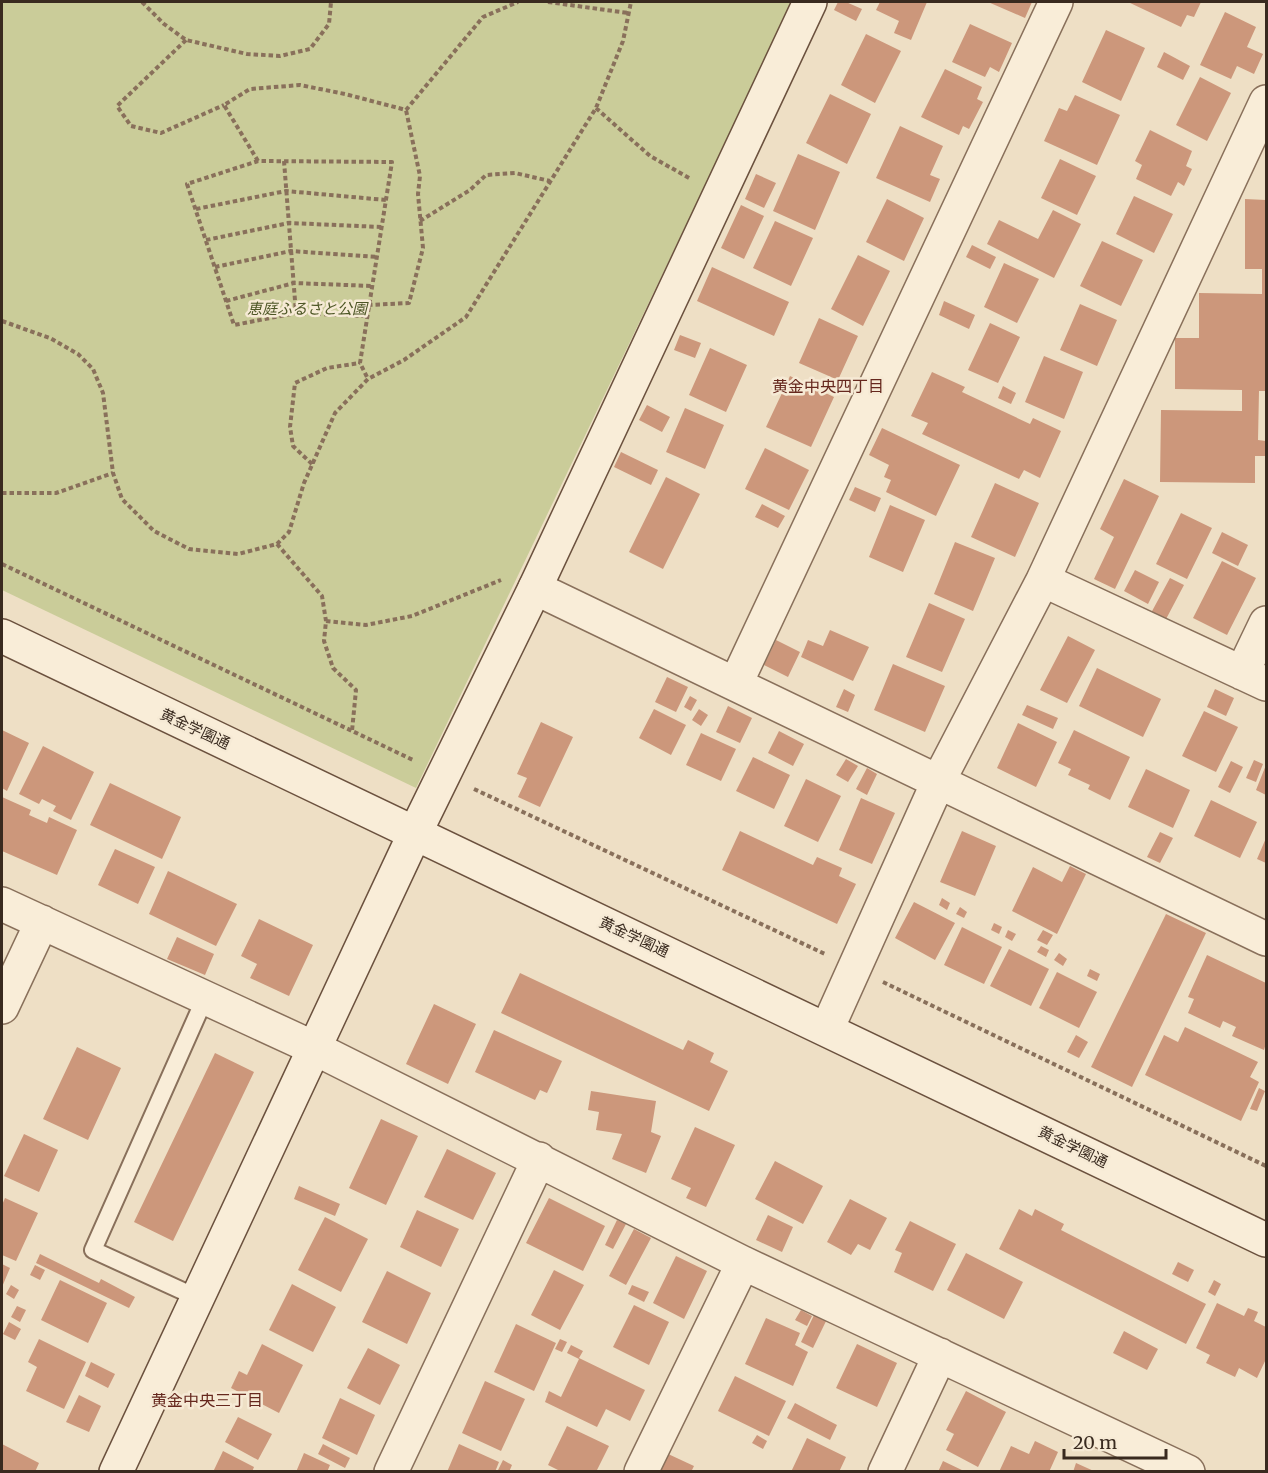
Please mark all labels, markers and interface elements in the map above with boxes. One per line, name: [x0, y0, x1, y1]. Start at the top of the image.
park label: 恵庭ふるさと公園: [247, 299, 369, 318]
district label: 黄金中央四丁目: [772, 376, 884, 396]
street label: 黄金学園通: [157, 704, 233, 753]
street label: 黄金学園通: [596, 912, 672, 961]
street label: 黄金学園通: [1035, 1122, 1111, 1172]
district label: 黄金中央三丁目: [151, 1390, 263, 1410]
scale bar: [1064, 1422, 1166, 1460]
text: 20 m: [1073, 1431, 1117, 1454]

